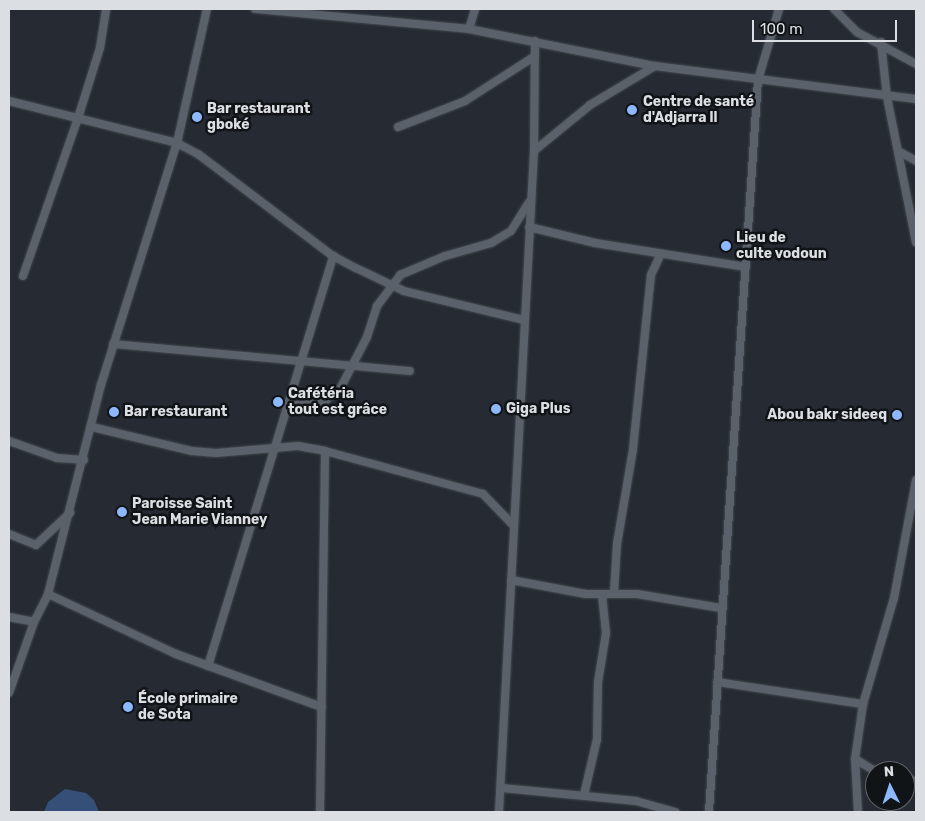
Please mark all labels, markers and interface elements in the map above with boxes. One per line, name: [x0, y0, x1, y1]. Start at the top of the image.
scale bar: [755, 10, 900, 42]
text: 100 m: [760, 20, 802, 38]
place label: Centre de santé d'Adjarra ll: [643, 94, 754, 126]
place label: Bar restaurant gboké: [207, 101, 311, 134]
marker: Centre de santé d'Adjarra ll: [625, 103, 639, 117]
marker: Bar restaurant gboké: [191, 111, 203, 123]
place label: Lieu de culte vodoun: [736, 230, 827, 262]
marker: Lieu de culte vodoun: [720, 240, 732, 252]
place label: Cafétéria tout est grâce: [288, 386, 387, 418]
marker: Cafétéria tout est grâce: [272, 396, 284, 408]
place label: Giga Plus: [506, 401, 570, 417]
marker: Giga Plus: [490, 403, 502, 415]
place label: Bar restaurant: [124, 404, 228, 420]
marker: Bar restaurant: [108, 406, 120, 418]
place label: Abou bakr sideeq: [767, 407, 887, 423]
marker: Abou bakr sideeq: [891, 409, 903, 421]
place label: Paroisse Saint Jean Marie Vianney: [132, 496, 268, 528]
marker: Paroisse Saint Jean Marie Vianney: [116, 506, 128, 518]
place label: École primaire de Sota: [138, 691, 238, 724]
marker: École primaire de Sota: [122, 701, 134, 713]
north arrow: [865, 761, 915, 811]
text: N: [883, 763, 895, 780]

